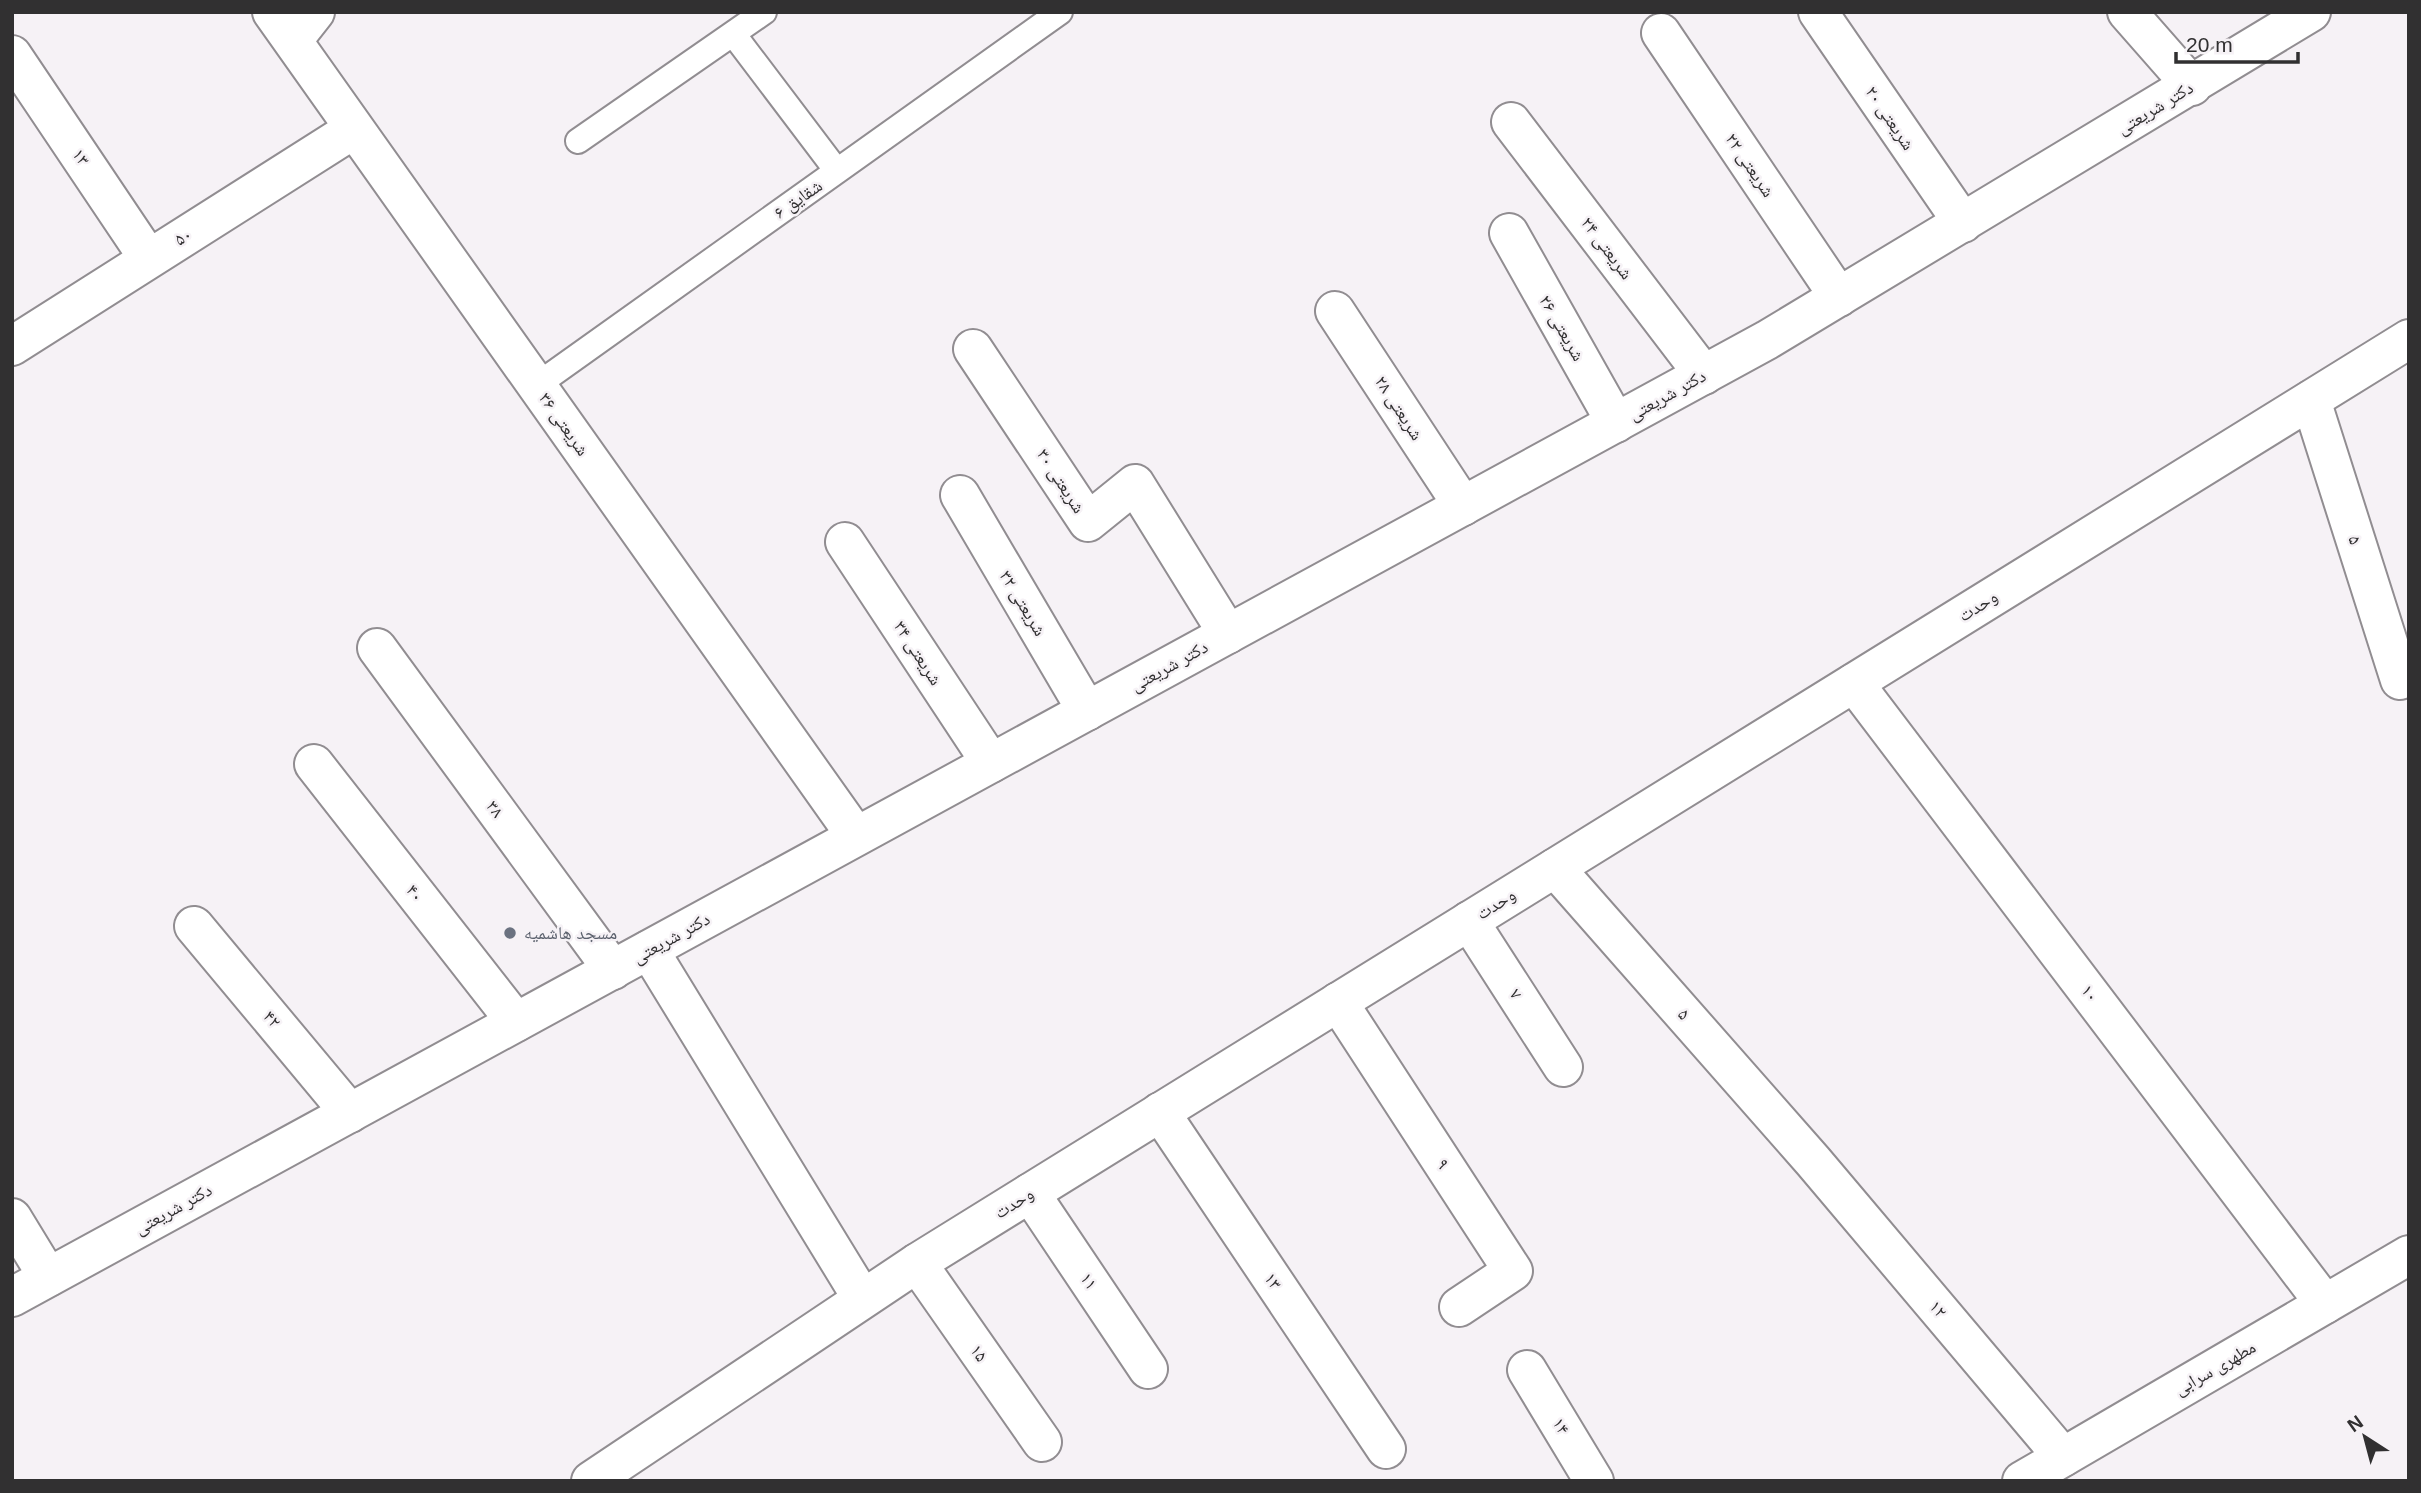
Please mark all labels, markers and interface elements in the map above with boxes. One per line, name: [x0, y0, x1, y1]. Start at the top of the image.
scale bar: [2176, 21, 2298, 65]
text: 20 m: [2186, 33, 2233, 56]
street label: دکتر شریعتی: [2113, 77, 2197, 139]
street label: شریعتی ۲۰: [1861, 82, 1919, 154]
street label: شریعتی ۲۲: [1721, 129, 1779, 201]
street label: ۱۳: [68, 145, 94, 169]
street label: شقایق ۶: [770, 175, 827, 224]
street label: شریعتی ۲۴: [1576, 213, 1637, 284]
street label: ۵۰: [171, 224, 195, 250]
street label: شریعتی ۲۶: [1534, 291, 1589, 365]
street label: دکتر شریعتی: [1625, 366, 1710, 425]
street label: شریعتی ۲۸: [1370, 372, 1427, 445]
street label: شریعتی ۳۶: [534, 388, 593, 460]
street label: شریعتی ۳۰: [1032, 445, 1089, 518]
street label: ۵: [2344, 533, 2366, 547]
street label: شریعتی ۳۲: [995, 567, 1050, 640]
street label: وحدت: [1955, 586, 2001, 626]
street label: شریعتی ۳۴: [889, 617, 946, 690]
street label: دکتر شریعتی: [1127, 637, 1212, 696]
street label: ۳۸: [482, 797, 508, 821]
street label: ۴۰: [402, 880, 428, 906]
street label: وحدت: [1473, 884, 1519, 924]
street label: دکتر شریعتی: [629, 909, 714, 968]
place label: مسجد هاشمیه: [524, 923, 617, 943]
marker: مسجد هاشمیه: [502, 925, 518, 941]
street label: ۱۰: [2077, 981, 2103, 1005]
street label: ۷: [1505, 985, 1527, 1003]
street label: ۵: [1674, 1004, 1694, 1024]
street label: ۴۲: [259, 1006, 285, 1032]
street label: ۹: [1432, 1155, 1454, 1173]
street label: دکتر شریعتی: [131, 1180, 216, 1239]
street label: وحدت: [991, 1183, 1037, 1223]
street label: ۱۱: [1076, 1269, 1102, 1293]
street label: ۱۳: [1260, 1269, 1286, 1293]
street label: ۱۲: [1925, 1296, 1951, 1322]
street label: مطهری سرابی: [2171, 1337, 2260, 1400]
street label: ۱۵: [966, 1341, 992, 1365]
north arrow: [2330, 1402, 2400, 1472]
text: N: [2344, 1411, 2367, 1436]
street label: ۱۴: [1548, 1414, 1574, 1438]

